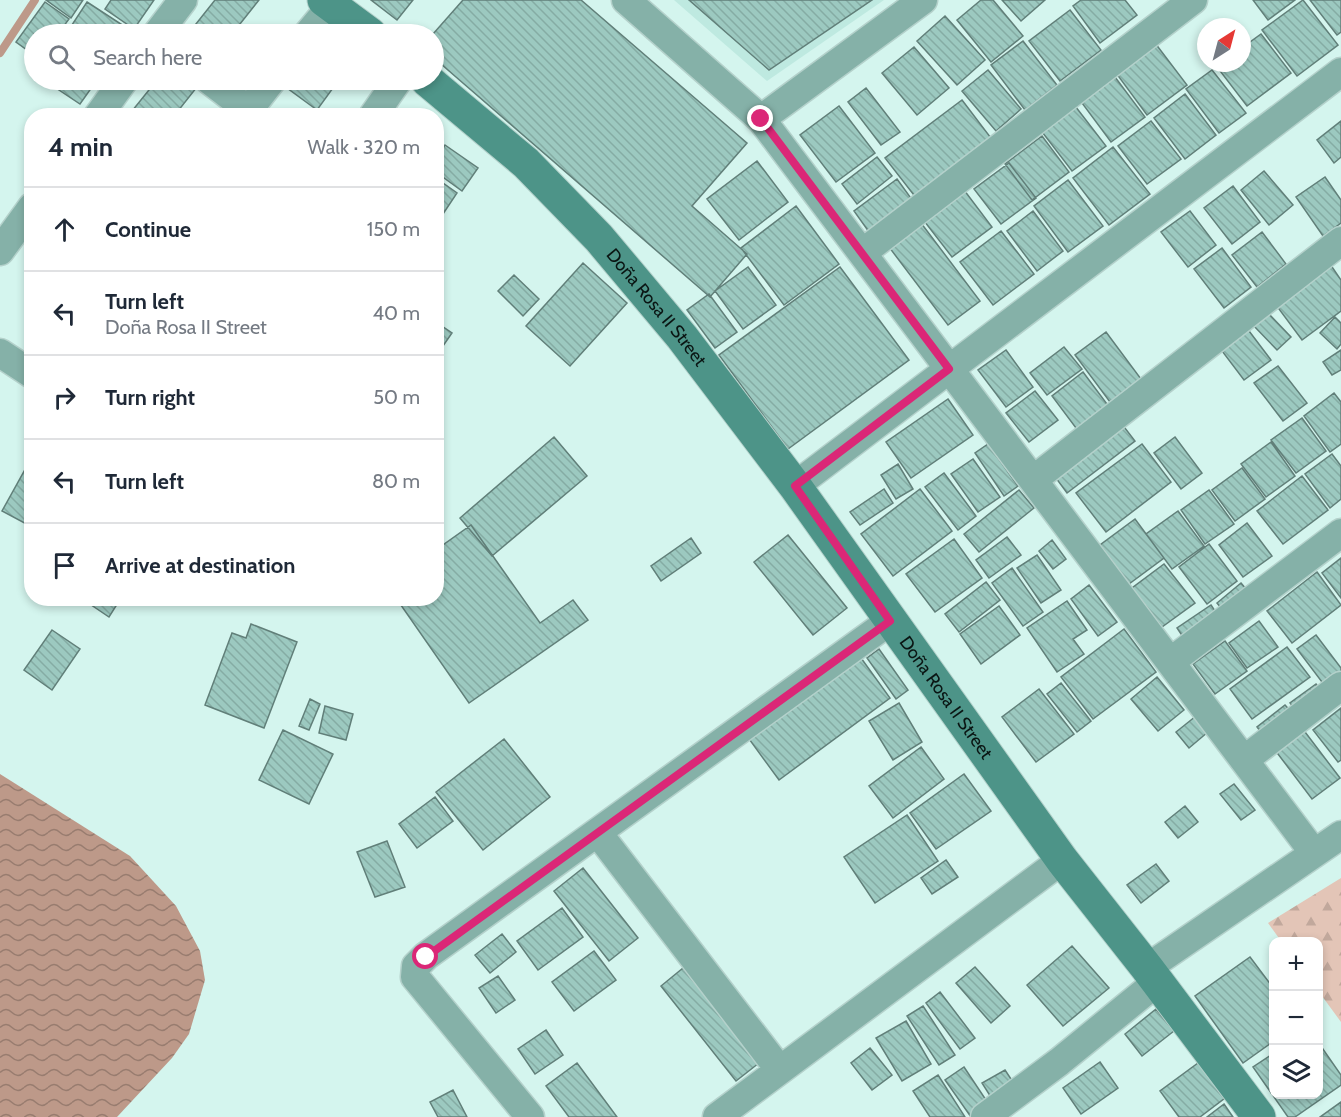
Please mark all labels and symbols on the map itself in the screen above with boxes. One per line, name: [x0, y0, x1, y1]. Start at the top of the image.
north arrow: [1197, 18, 1251, 72]
route end: [747, 105, 773, 131]
street label: Doña Rosa II Street: [602, 244, 711, 371]
street label: Doña Rosa II Street: [895, 632, 997, 763]
route start: [412, 943, 438, 969]

